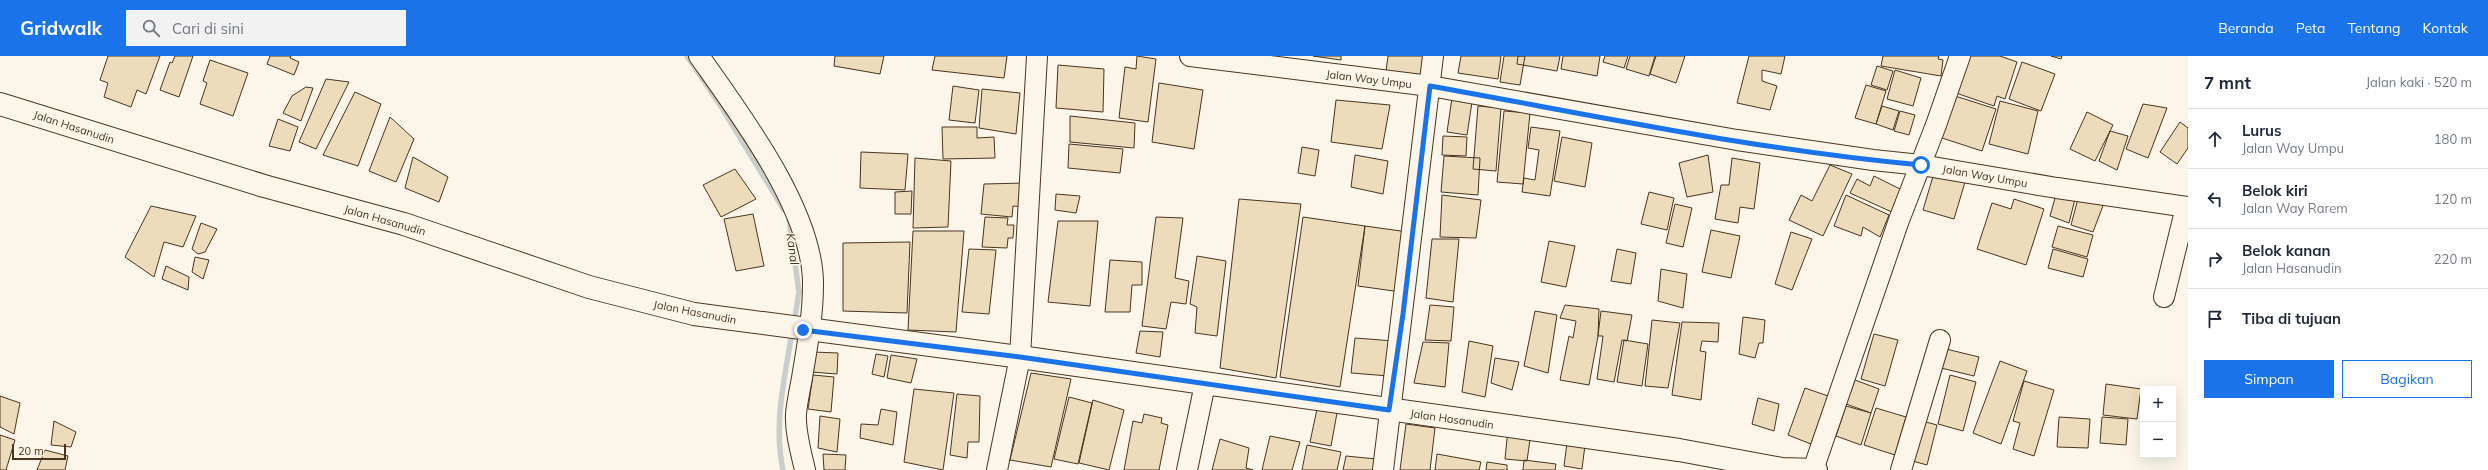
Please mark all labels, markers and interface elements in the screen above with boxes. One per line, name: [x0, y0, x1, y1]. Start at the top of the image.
search box: [126, 10, 406, 46]
text: Gridwalk: [20, 16, 102, 40]
icon: search: [140, 17, 162, 39]
text: Cari di sini: [172, 19, 244, 38]
text: Beranda: [2218, 19, 2274, 37]
text: Peta: [2296, 19, 2325, 37]
text: Tentang: [2347, 19, 2401, 37]
text: Kontak: [2423, 19, 2468, 37]
street label: Jalan Way Umpu: [1325, 67, 1413, 91]
text: 7 mnt: [2204, 72, 2251, 93]
text: Jalan kaki · 520 m: [2366, 74, 2472, 90]
street label: Jalan Hasanudin: [32, 107, 116, 147]
text: Lurus: [2242, 121, 2282, 140]
icon: ahead: [2204, 128, 2226, 150]
text: 180 m: [2434, 131, 2472, 147]
text: Jalan Way Umpu: [2242, 140, 2344, 156]
route start: [1912, 156, 1930, 174]
street label: Jalan Way Umpu: [1941, 162, 2029, 190]
text: Belok kiri: [2242, 181, 2308, 200]
icon: left: [2204, 188, 2226, 210]
text: 120 m: [2434, 191, 2472, 207]
text: Jalan Way Rarem: [2242, 200, 2348, 216]
street label: Jalan Hasanudin: [343, 202, 427, 238]
water label: Kanal: [783, 232, 803, 266]
text: Belok kanan: [2242, 241, 2331, 260]
icon: right: [2204, 248, 2226, 270]
text: 220 m: [2434, 251, 2472, 267]
text: Jalan Hasanudin: [2242, 260, 2342, 276]
street label: Jalan Hasanudin: [652, 297, 738, 327]
icon: arrive: [2204, 308, 2226, 330]
text: Tiba di tujuan: [2242, 309, 2341, 328]
route end: [794, 321, 812, 339]
button: Simpan: [2204, 360, 2334, 398]
button: Bagikan: [2342, 360, 2472, 398]
map controls: [2140, 386, 2176, 458]
button: +: [2140, 386, 2176, 422]
street label: Jalan Hasanudin: [1409, 406, 1495, 432]
button: −: [2140, 422, 2176, 458]
scale bar: [12, 442, 66, 461]
text: 20 m: [18, 444, 44, 458]

